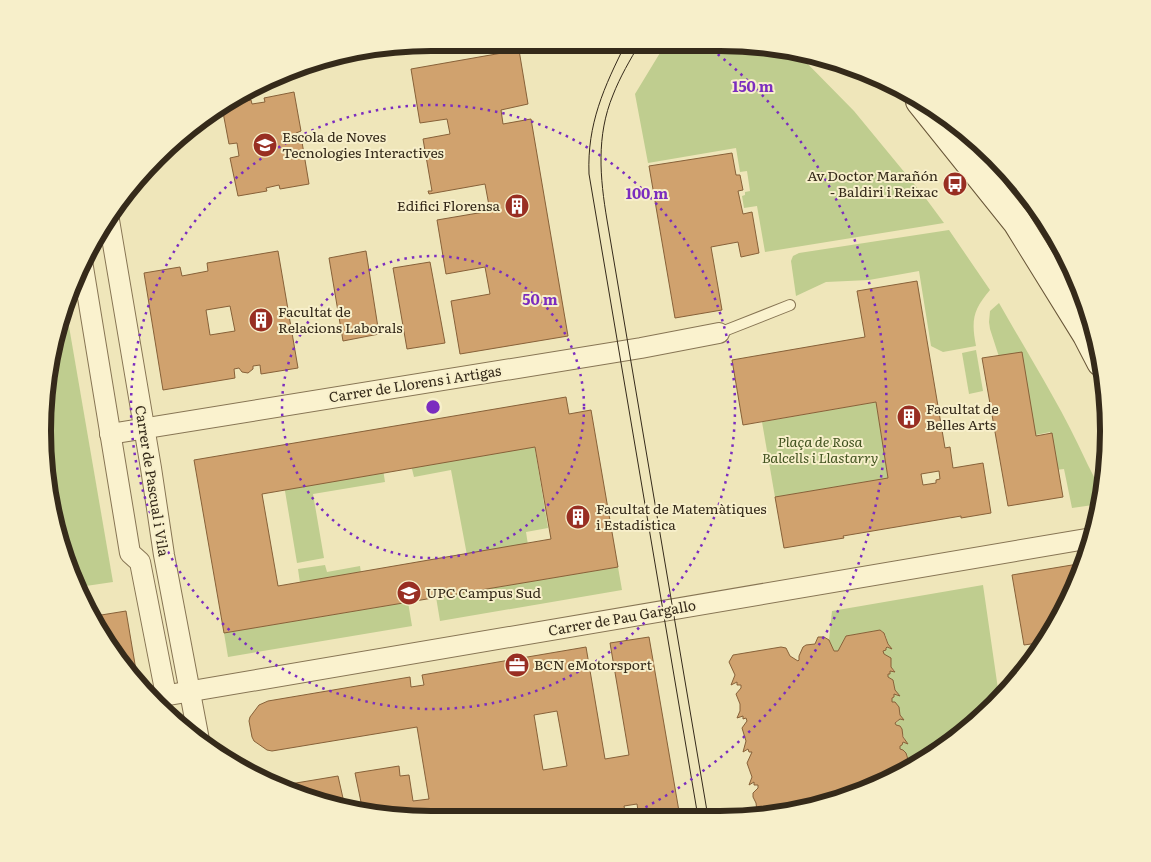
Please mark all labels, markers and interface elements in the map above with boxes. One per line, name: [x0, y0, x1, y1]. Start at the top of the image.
text: 150 m: [732, 74, 774, 97]
place label: Escola de Noves Tecnologies Interactives: [282, 126, 444, 162]
school or university icon: Escola de Noves Tecnologies Interactives: [252, 132, 278, 158]
place label: Av Doctor Marañón - Baldiri i Reixac: [807, 165, 938, 201]
bus stop icon: Av Doctor Marañón - Baldiri i Reixac: [942, 171, 968, 197]
text: 100 m: [626, 181, 668, 204]
building icon: Edifici Florensa: [504, 193, 530, 219]
place label: Edifici Florensa: [397, 195, 500, 215]
text: 50 m: [522, 287, 558, 310]
place label: Facultat de Relacions Laborals: [278, 301, 403, 337]
building icon: Facultat de Relacions Laborals: [248, 307, 274, 333]
street label: Carrer de Llorens i Artigas: [327, 360, 502, 407]
centre of rings: [424, 398, 442, 416]
place label: Facultat de Belles Arts: [926, 398, 999, 434]
street label: Carrer de Pascual i Vila: [131, 404, 175, 558]
building icon: Facultat de Belles Arts: [896, 404, 922, 430]
park label: Plaça de Rosa Balcells i Llastarry: [762, 431, 878, 467]
place label: Facultat de Matemàtiques i Estadística: [596, 498, 767, 534]
building icon: Facultat de Matemàtiques i Estadística: [565, 504, 591, 530]
school or university icon: UPC Campus Sud: [396, 580, 422, 606]
place label: UPC Campus Sud: [426, 582, 542, 602]
street label: Carrer de Pau Gargallo: [546, 594, 697, 640]
office icon: BCN eMotorsport: [504, 652, 530, 678]
place label: BCN eMotorsport: [534, 654, 652, 674]

